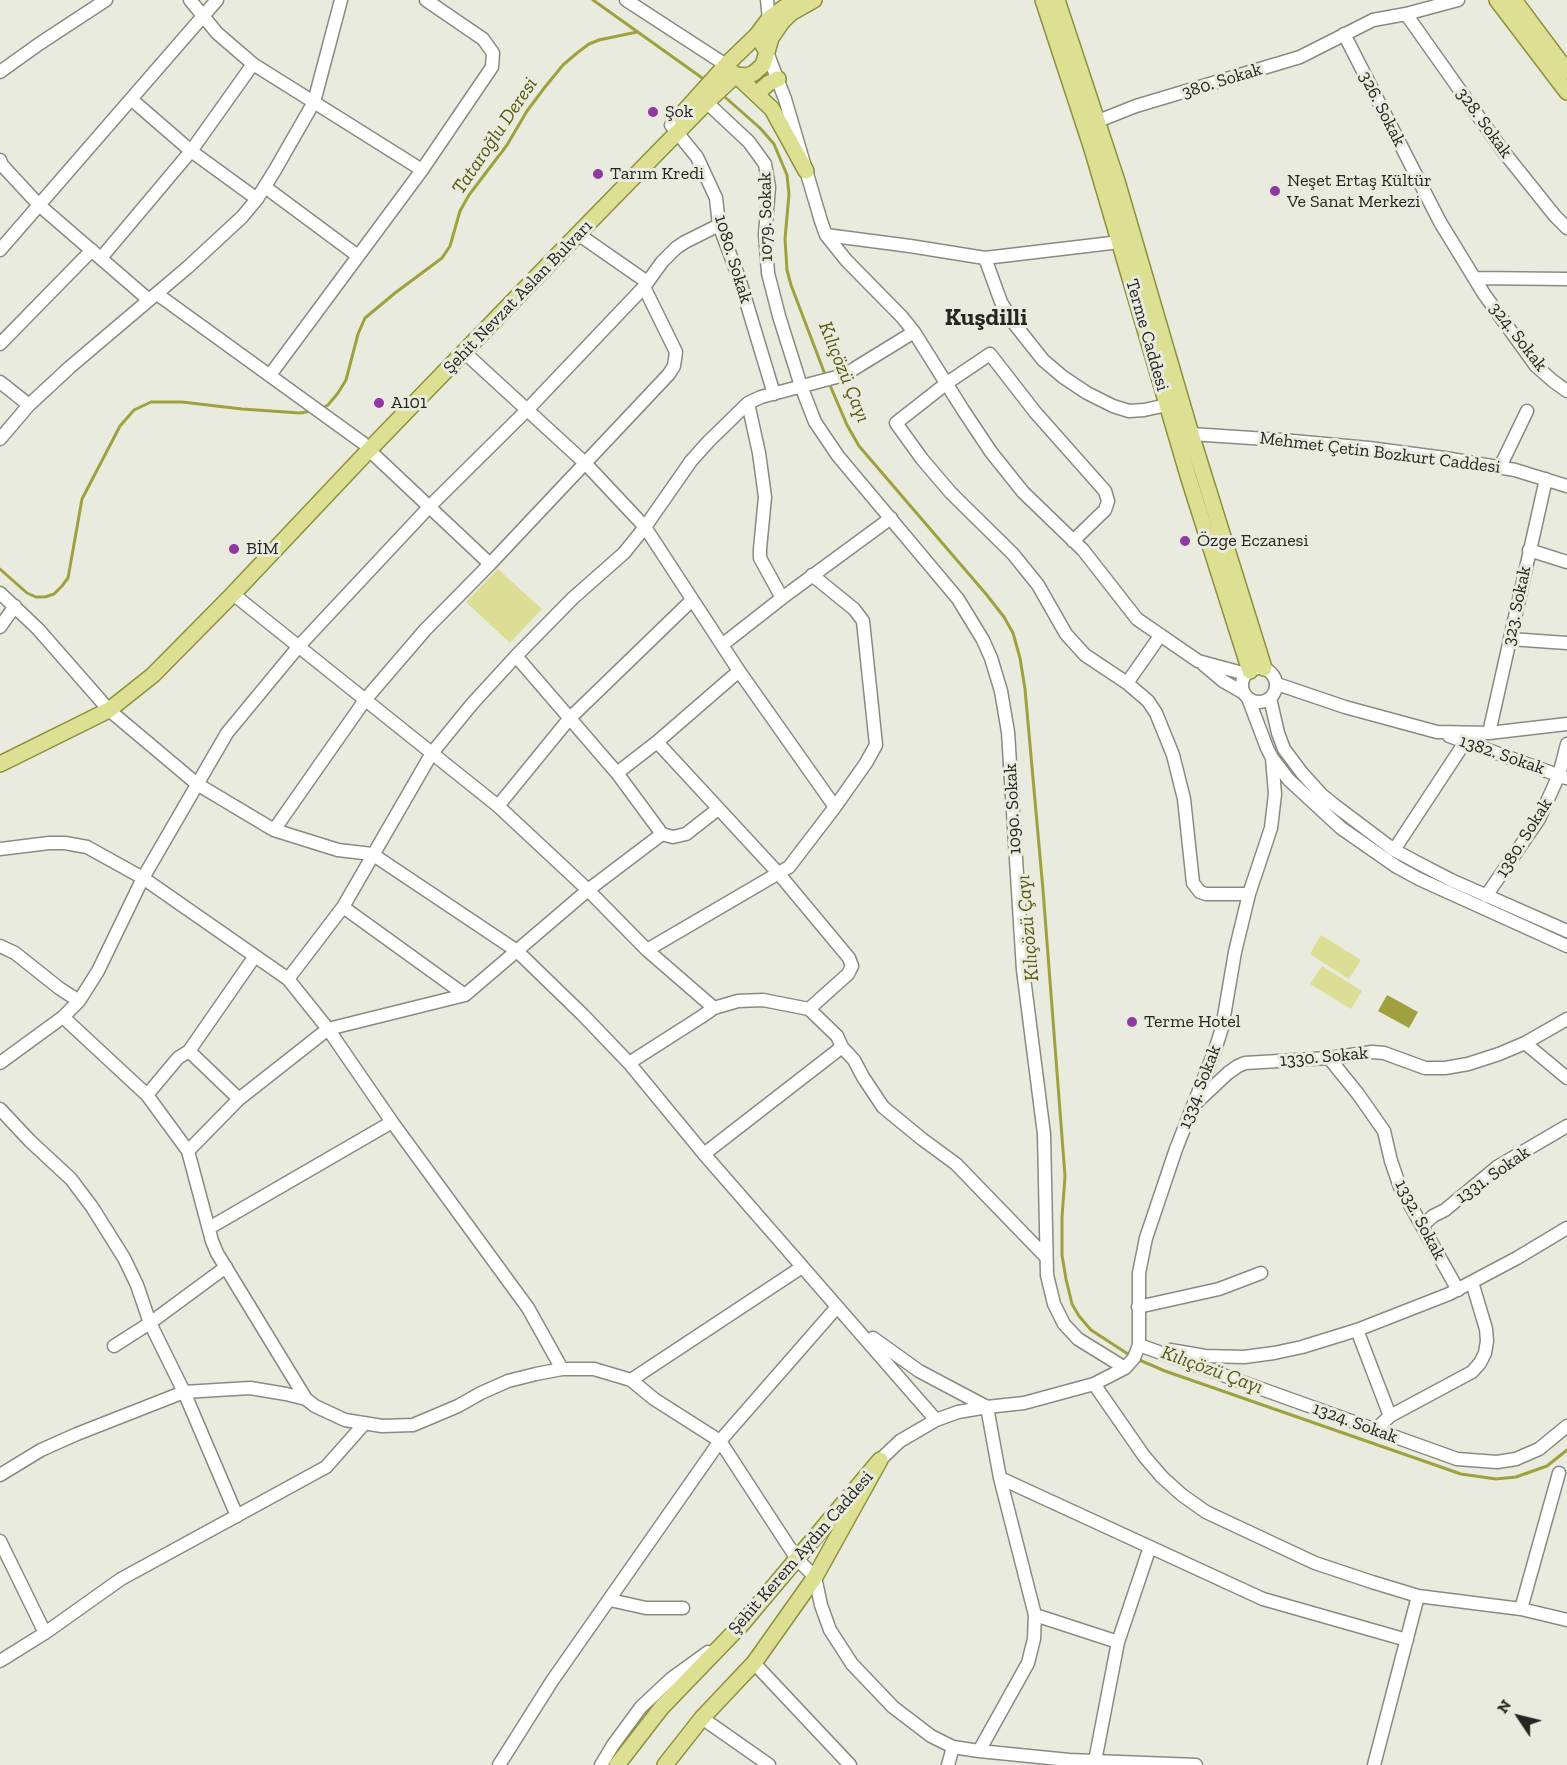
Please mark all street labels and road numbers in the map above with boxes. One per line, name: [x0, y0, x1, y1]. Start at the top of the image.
street label: 380. Sokak: [1179, 59, 1265, 103]
street label: 326. Sokak: [1354, 68, 1410, 150]
street label: 328. Sokak: [1451, 84, 1517, 162]
street label: 1079. Sokak: [754, 172, 778, 262]
street label: 1080. Sokak: [709, 212, 757, 306]
street label: Şehit Nevzat Aslan Bulvarı: [439, 216, 597, 378]
street label: Terme Caddesi: [1121, 276, 1173, 394]
street label: 324. Sokak: [1484, 298, 1552, 376]
street label: Mehmet Çetin Bozkurt Caddesi: [1258, 427, 1502, 479]
street label: 323. Sokak: [1498, 564, 1536, 648]
street label: 1382. Sokak: [1456, 730, 1548, 780]
street label: 1090. Sokak: [1000, 763, 1026, 855]
street label: 1380. Sokak: [1491, 794, 1557, 882]
street label: 1334. Sokak: [1174, 1042, 1226, 1132]
street label: 1330. Sokak: [1279, 1042, 1369, 1072]
street label: 1331. Sokak: [1452, 1142, 1534, 1208]
street label: 1332. Sokak: [1390, 1176, 1450, 1264]
street label: 1324. Sokak: [1310, 1398, 1400, 1448]
street label: Şehit Kerem Aydın Caddesi: [724, 1467, 878, 1639]

